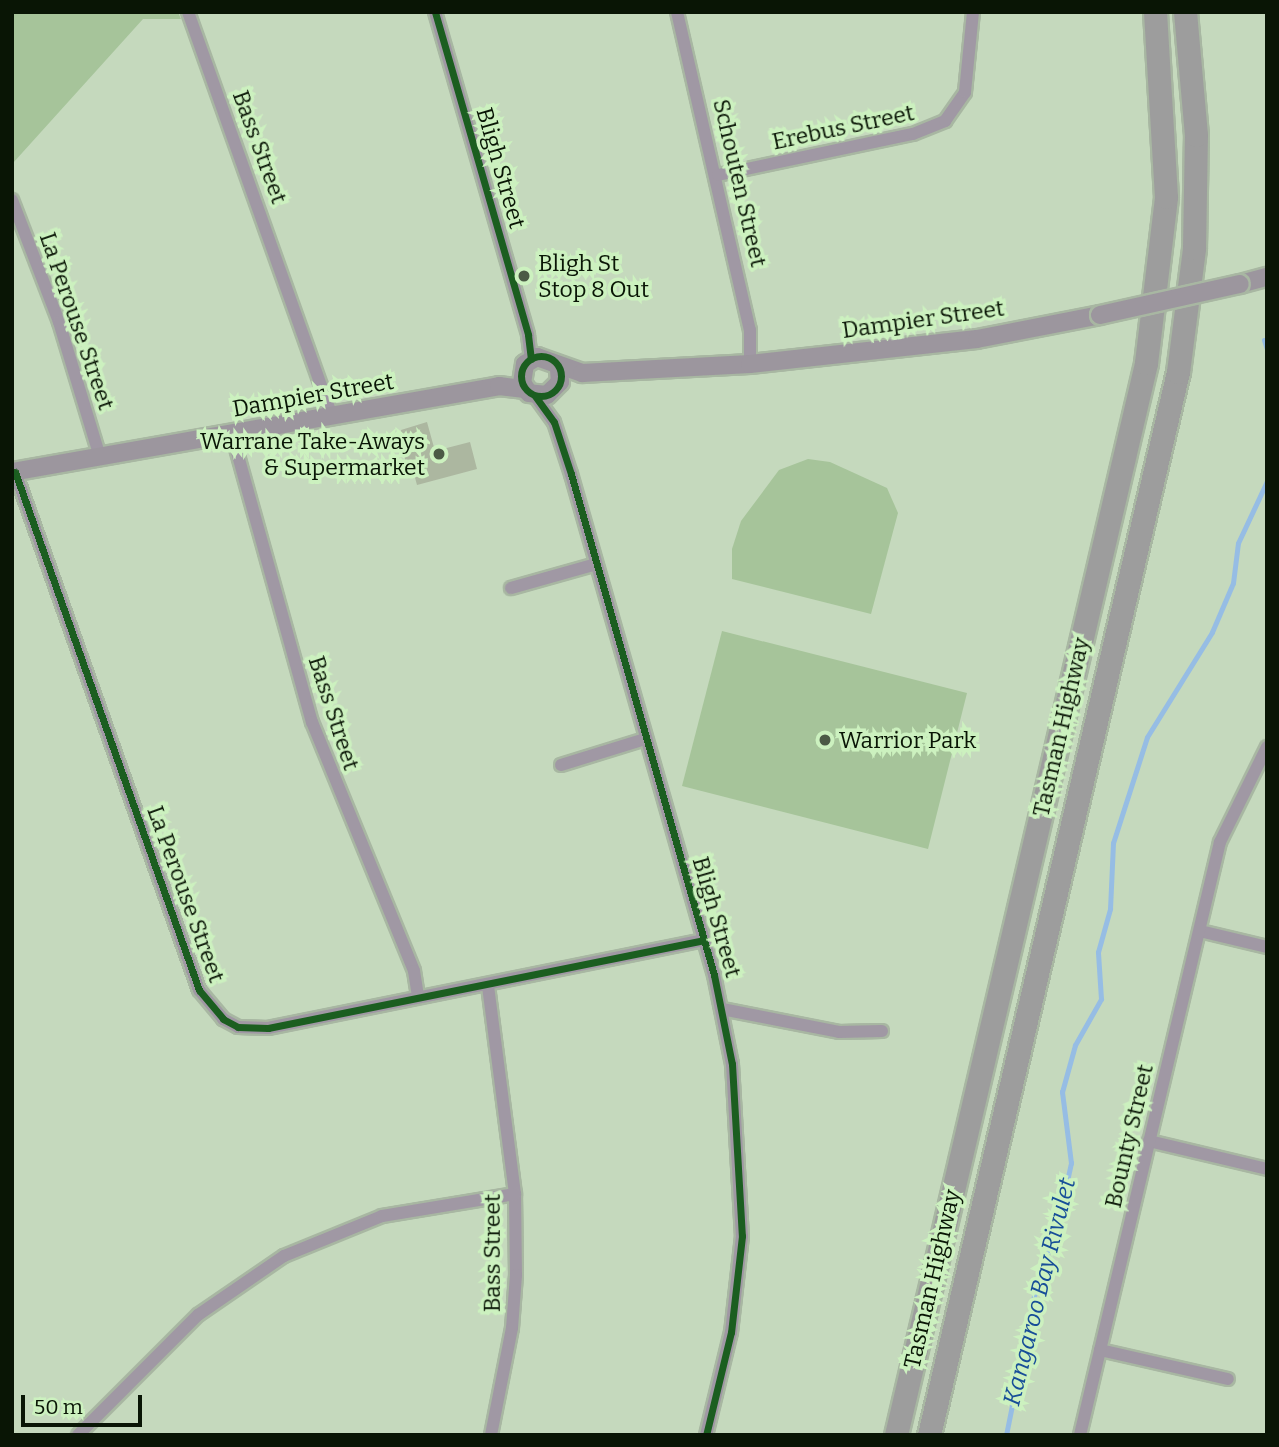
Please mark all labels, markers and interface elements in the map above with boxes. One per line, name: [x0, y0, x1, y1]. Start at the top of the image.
street label: Bass Street: [227, 87, 293, 207]
street label: Schouten Street: [707, 96, 773, 270]
street label: Erebus Street: [770, 98, 916, 156]
street label: Bligh Street: [471, 104, 531, 232]
street label: La Perouse Street: [34, 229, 120, 413]
place label: Bligh St Stop 8 Out: [538, 249, 649, 303]
marker: Bligh St Stop 8 Out: [516, 268, 532, 284]
street label: Dampier Street: [840, 294, 1006, 344]
street label: Dampier Street: [230, 367, 396, 423]
place label: Warrane Take-Aways & Supermarket: [200, 427, 425, 481]
marker: Warrane Take-Aways & Supermarket: [431, 446, 447, 462]
street label: Tasman Highway: [1027, 635, 1095, 819]
street label: Bass Street: [303, 652, 365, 774]
place label: Warrior Park: [839, 726, 976, 754]
marker: Warrior Park: [817, 732, 833, 748]
street label: La Perouse Street: [141, 802, 231, 986]
street label: Bligh Street: [687, 853, 747, 981]
street label: Bounty Street: [1099, 1062, 1159, 1210]
water label: Kangaroo Bay Rivulet: [998, 1175, 1082, 1409]
street label: Tasman Highway: [898, 1187, 966, 1371]
street label: Bass Street: [478, 1194, 506, 1312]
scale bar: [24, 1380, 145, 1424]
text: 50 m: [34, 1394, 83, 1420]

